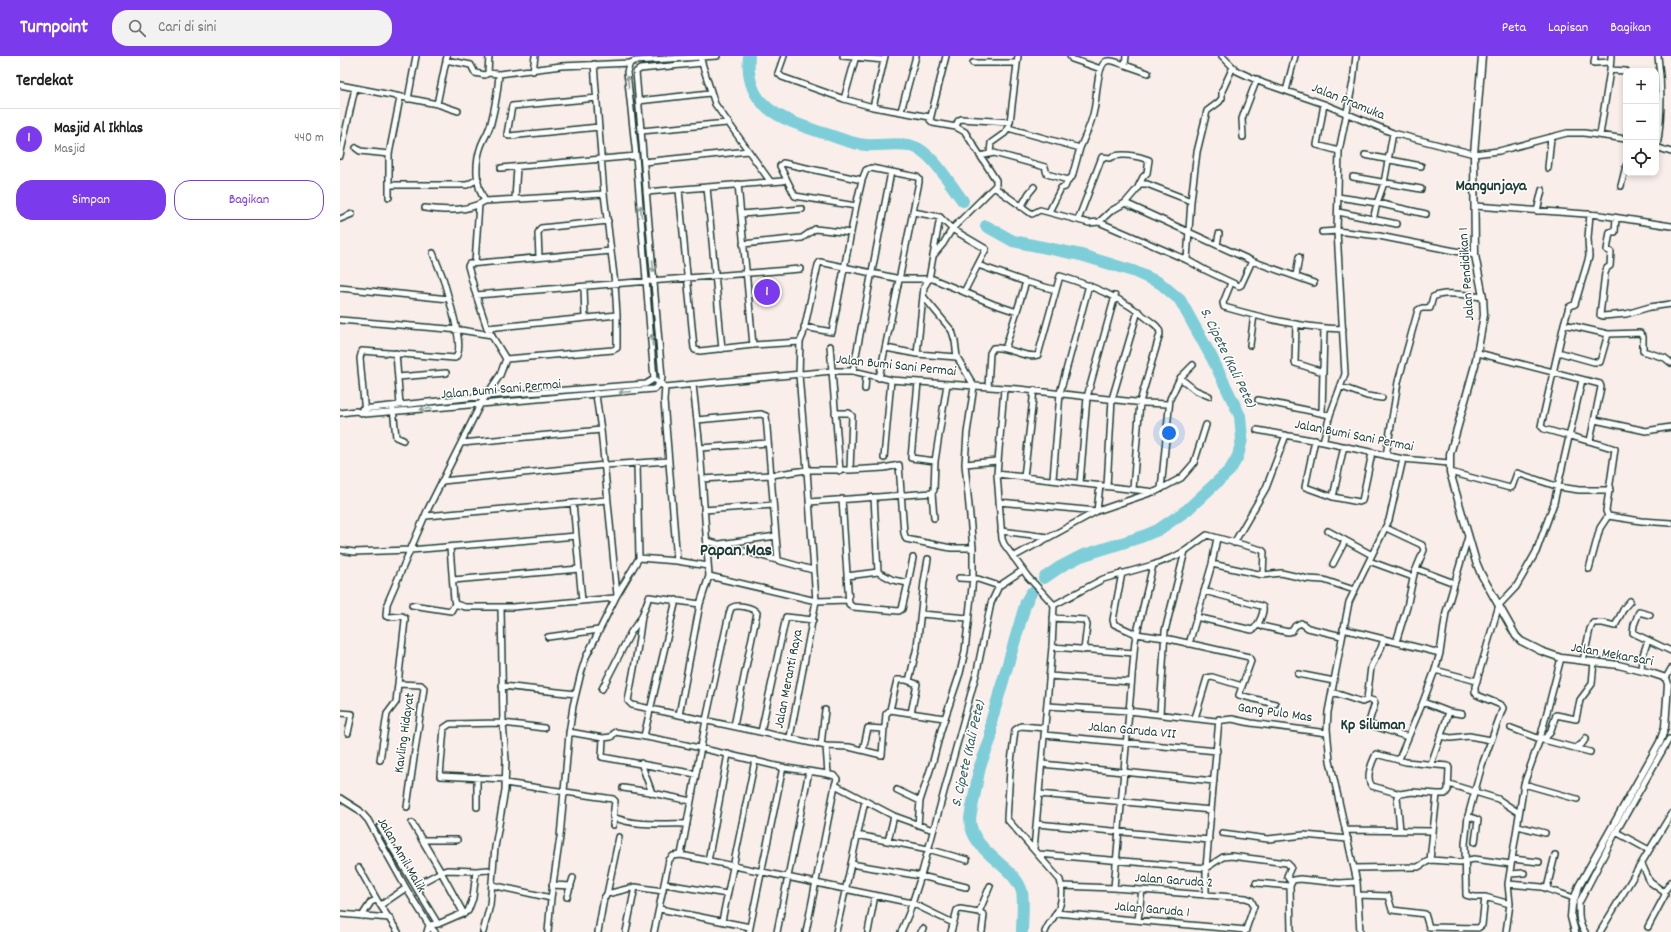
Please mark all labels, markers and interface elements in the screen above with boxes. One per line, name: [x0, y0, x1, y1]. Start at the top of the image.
search box: [112, 10, 392, 46]
text: Turnpoint: [20, 15, 88, 42]
icon: search: [126, 17, 148, 39]
text: Cari di sini: [158, 17, 216, 39]
text: Peta: [1502, 18, 1526, 38]
text: Lapisan: [1548, 18, 1588, 38]
text: Bagikan: [1610, 18, 1651, 38]
map controls: [1623, 68, 1659, 176]
button: +: [1623, 68, 1659, 104]
text: Terdekat: [16, 70, 73, 94]
one-way arrow: [625, 75, 632, 88]
street label: Jalan Pramuka: [1308, 78, 1388, 126]
button: −: [1623, 104, 1659, 140]
text: Masjid Al Ikhlas: [54, 118, 143, 140]
text: 1: [28, 129, 30, 148]
text: 440 m: [294, 129, 324, 148]
text: Masjid: [54, 140, 85, 159]
button: locate: [1623, 140, 1659, 176]
district label: Mangunjaya: [1455, 175, 1528, 198]
button: Simpan: [16, 180, 166, 220]
button: Bagikan: [174, 180, 324, 220]
one-way arrow: [637, 205, 644, 218]
street label: Jalan Pendidikan 1: [1454, 227, 1480, 321]
one-way arrow: [650, 259, 657, 272]
pin: 1: [754, 277, 780, 307]
water label: S. Cipete (Kali Pete): [1193, 304, 1261, 413]
one-way arrow: [648, 334, 656, 347]
street label: Jalan Bumi Sani Permai: [835, 350, 958, 382]
street label: Jalan Bumi Sani Permai: [440, 375, 562, 405]
one-way arrow: [619, 388, 632, 396]
one-way arrow: [420, 405, 433, 412]
street label: Jalan Bumi Sani Permai: [1293, 415, 1416, 457]
your location: [1159, 423, 1179, 443]
district label: Papan Mas: [700, 539, 773, 564]
street label: Jalan Meranti Raya: [770, 627, 808, 730]
street label: Jalan Mekarsari: [1569, 638, 1655, 672]
street label: Kavling Hidayat: [389, 692, 421, 774]
water label: S. Cipete (Kali Pete): [946, 698, 992, 809]
street label: Gang Pulo Mas: [1236, 698, 1314, 728]
district label: Kp Siluman: [1340, 714, 1406, 737]
street label: Jalan Garuda VII: [1087, 717, 1177, 745]
street label: Jalan Amil Malik: [371, 814, 431, 897]
street label: Jalan Garuda 2: [1134, 868, 1214, 894]
street label: Jalan Garuda 1: [1114, 897, 1190, 923]

